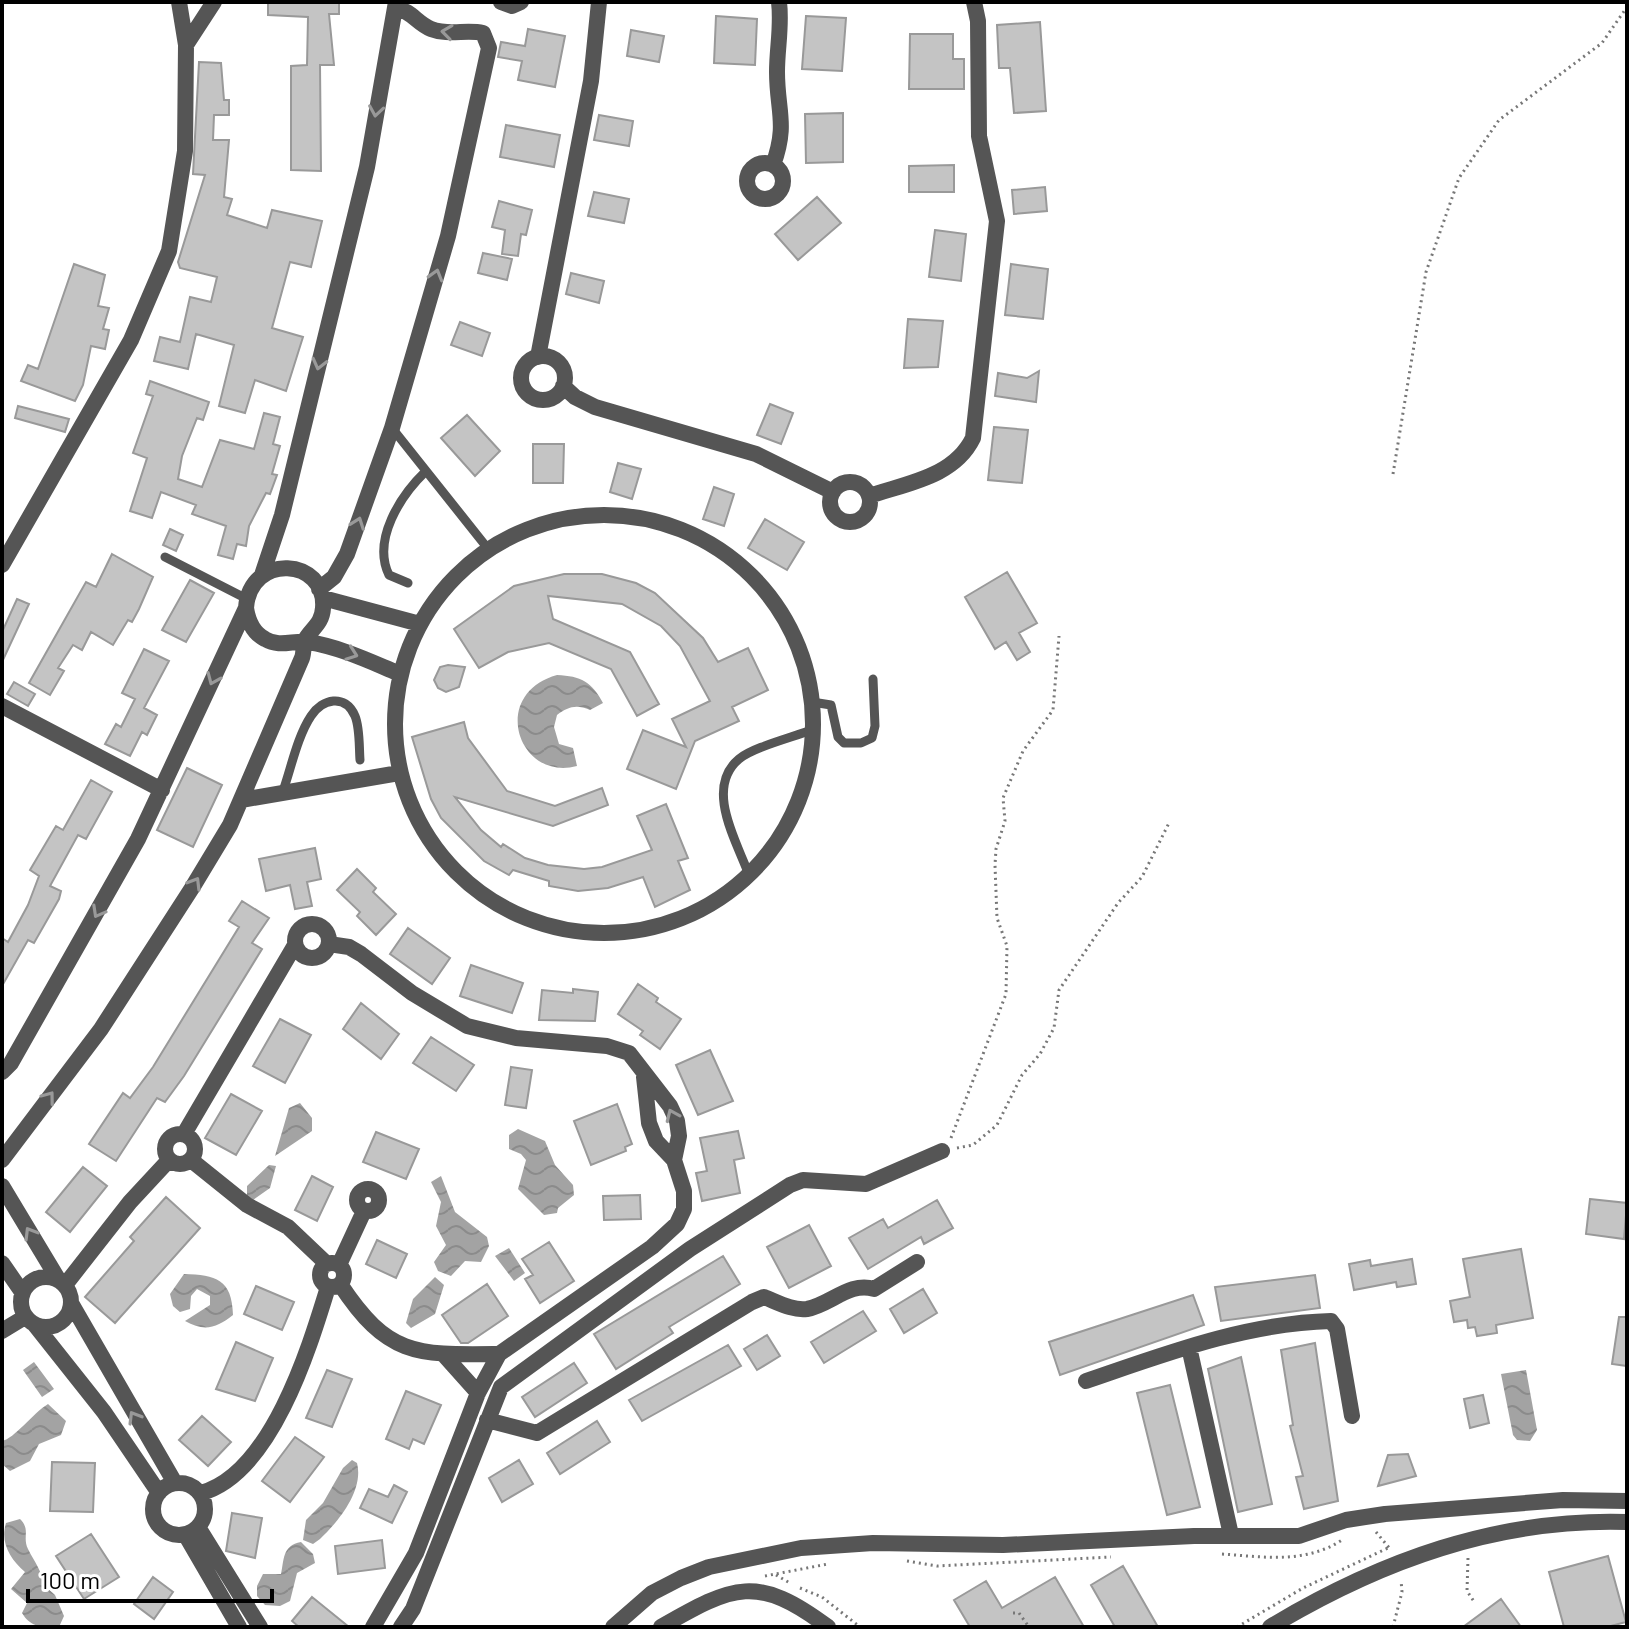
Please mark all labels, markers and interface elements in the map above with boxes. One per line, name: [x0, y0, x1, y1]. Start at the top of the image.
one-way arrow: [440, 24, 453, 41]
one-way arrow: [368, 104, 385, 118]
one-way arrow: [427, 269, 443, 283]
one-way arrow: [311, 357, 328, 371]
one-way arrow: [348, 517, 364, 531]
one-way arrow: [344, 645, 358, 661]
one-way arrow: [207, 671, 223, 685]
one-way arrow: [185, 877, 201, 892]
one-way arrow: [92, 903, 108, 917]
one-way arrow: [39, 1091, 53, 1106]
one-way arrow: [666, 1108, 682, 1123]
one-way arrow: [24, 1227, 40, 1242]
one-way arrow: [128, 1411, 144, 1426]
scale bar: [28, 1553, 272, 1603]
text: 100 m: [40, 1565, 100, 1594]

